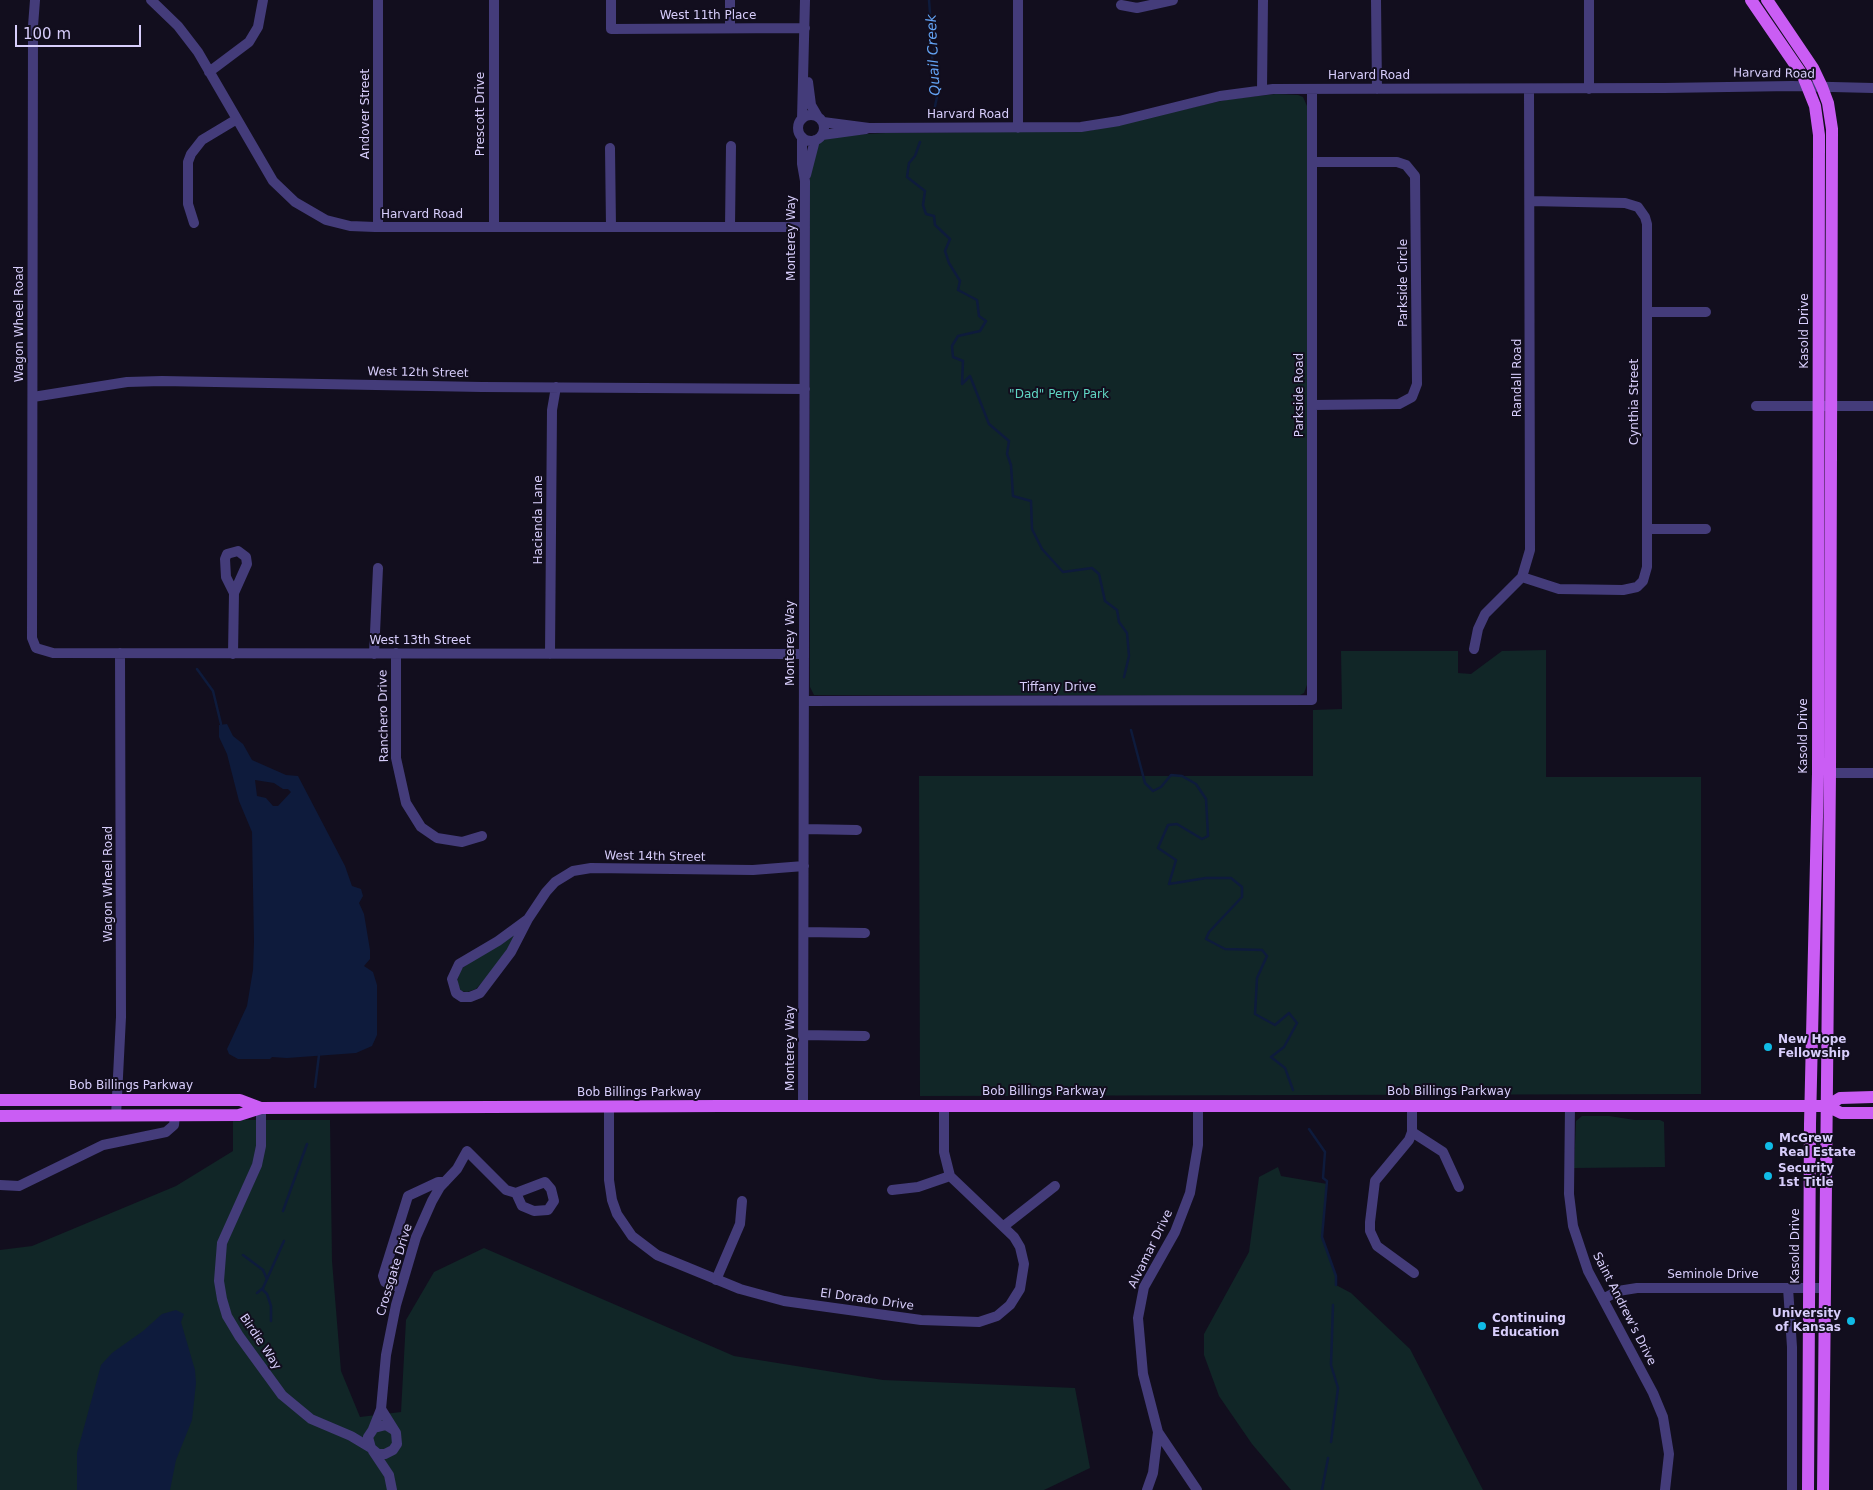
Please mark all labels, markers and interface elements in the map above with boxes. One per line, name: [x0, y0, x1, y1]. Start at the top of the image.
street label: West 11th Place: [660, 9, 756, 23]
water label: Quail Creek: [923, 14, 945, 96]
scale bar: [18, 15, 144, 47]
text: 100 m: [23, 25, 71, 43]
street label: Harvard Road: [1733, 66, 1815, 82]
street label: Andover Street: [359, 69, 373, 159]
street label: Harvard Road: [1328, 69, 1410, 83]
street label: Prescott Drive: [474, 72, 488, 156]
street label: Harvard Road: [927, 108, 1009, 122]
street label: Monterey Way: [785, 195, 799, 281]
street label: Harvard Road: [381, 208, 463, 222]
street label: Parkside Circle: [1397, 239, 1411, 327]
street label: Wagon Wheel Road: [13, 266, 27, 382]
street label: Kasold Drive: [1798, 293, 1812, 369]
street label: Randall Road: [1511, 339, 1525, 417]
street label: Parkside Road: [1293, 353, 1307, 437]
street label: Cynthia Street: [1628, 359, 1642, 445]
street label: West 12th Street: [367, 365, 469, 381]
park label: "Dad" Perry Park: [1009, 388, 1109, 402]
street label: Hacienda Lane: [532, 475, 546, 565]
street label: Monterey Way: [784, 600, 798, 686]
street label: West 13th Street: [369, 634, 471, 648]
street label: Ranchero Drive: [376, 670, 392, 762]
street label: Tiffany Drive: [1020, 681, 1096, 695]
street label: Kasold Drive: [1797, 698, 1811, 774]
street label: Wagon Wheel Road: [102, 826, 116, 942]
street label: West 14th Street: [604, 849, 706, 865]
street label: Monterey Way: [784, 1005, 798, 1091]
place label: New Hope Fellowship: [1778, 1033, 1850, 1061]
marker: New Hope Fellowship: [1762, 1041, 1774, 1053]
street label: Bob Billings Parkway: [69, 1079, 193, 1093]
street label: Bob Billings Parkway: [982, 1085, 1106, 1099]
street label: Bob Billings Parkway: [1387, 1085, 1511, 1099]
street label: Bob Billings Parkway: [577, 1086, 701, 1100]
place label: McGrew Real Estate: [1779, 1132, 1856, 1160]
marker: McGrew Real Estate: [1763, 1140, 1775, 1152]
place label: Security 1st Title: [1778, 1162, 1834, 1190]
marker: Security 1st Title: [1762, 1170, 1774, 1182]
street label: Alvamar Drive: [1126, 1207, 1176, 1291]
street label: Kasold Drive: [1789, 1208, 1803, 1284]
street label: Crossgate Drive: [374, 1222, 416, 1318]
street label: Saint Andrew's Drive: [1589, 1250, 1659, 1368]
street label: Seminole Drive: [1667, 1268, 1759, 1282]
street label: El Dorado Drive: [819, 1286, 915, 1314]
place label: University of Kansas: [1772, 1307, 1841, 1335]
street label: Birdie Way: [236, 1311, 284, 1373]
place label: Continuing Education: [1492, 1312, 1566, 1340]
marker: University of Kansas: [1845, 1315, 1857, 1327]
marker: Continuing Education: [1476, 1320, 1488, 1332]

